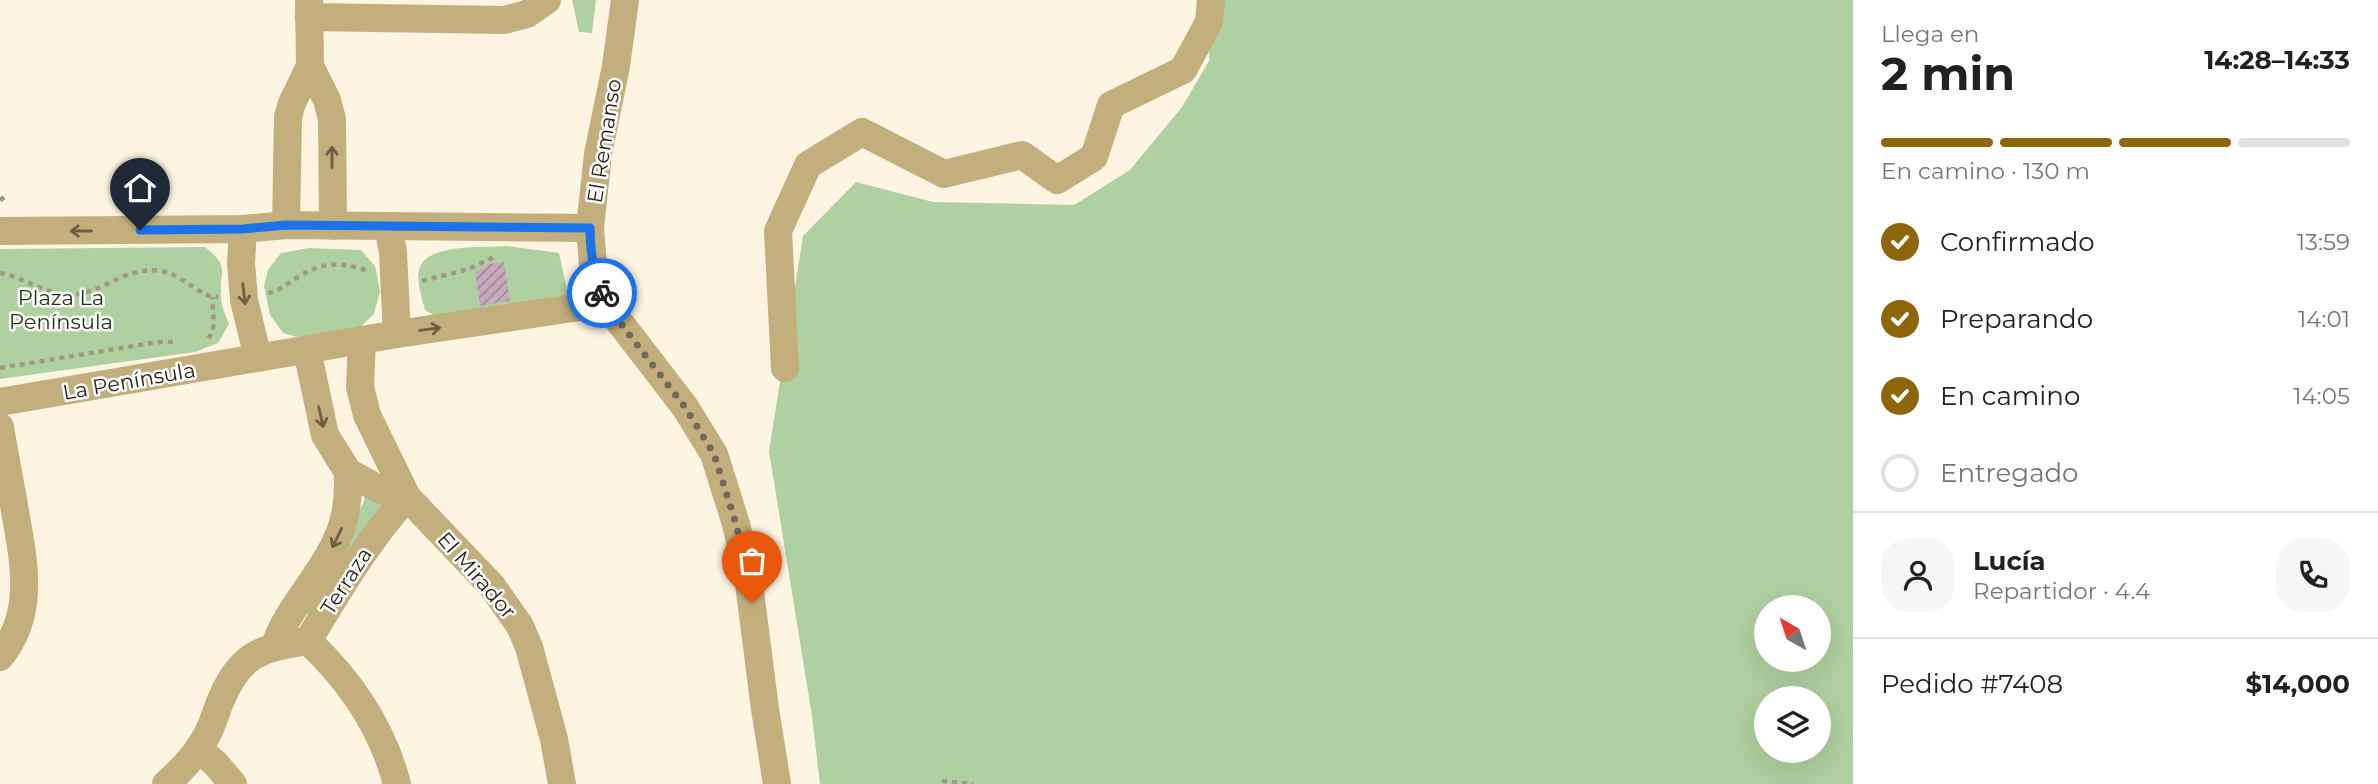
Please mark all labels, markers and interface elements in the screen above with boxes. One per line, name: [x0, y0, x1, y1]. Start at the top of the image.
text: Llega en: [1881, 20, 1979, 48]
text: 14:28–14:33: [2204, 44, 2350, 76]
text: 2 min: [1881, 45, 2015, 102]
street label: El Remanso: [582, 77, 626, 205]
one-way arrow: [326, 146, 339, 169]
text: En camino · 130 m: [1881, 157, 2090, 185]
pin: [110, 158, 170, 230]
icon: home: [121, 169, 159, 207]
icon: check: [1881, 223, 1919, 261]
one-way arrow: [70, 224, 93, 238]
text: Confirmado: [1940, 226, 2095, 258]
text: 13:59: [2297, 228, 2350, 256]
courier: [567, 258, 637, 328]
icon: bike: [583, 274, 621, 312]
one-way arrow: [238, 283, 251, 305]
park label: Plaza La Península: [9, 285, 113, 334]
icon: check: [1881, 300, 1919, 338]
text: Preparando: [1940, 303, 2093, 335]
text: 14:01: [2298, 305, 2350, 333]
one-way arrow: [418, 323, 440, 336]
street label: La Península: [61, 357, 197, 405]
icon: check: [1881, 377, 1919, 415]
text: En camino: [1940, 380, 2080, 412]
text: 14:05: [2293, 382, 2350, 410]
one-way arrow: [314, 405, 328, 428]
text: Entregado: [1940, 457, 2078, 489]
one-way arrow: [330, 527, 343, 548]
street label: El Mirador: [433, 527, 521, 623]
pin: [722, 531, 782, 603]
button: person: [1881, 538, 1955, 612]
button: phone: [2276, 538, 2350, 612]
icon: bag: [733, 542, 771, 580]
street label: Terraza: [315, 543, 377, 619]
text: Lucía: [1973, 545, 2046, 577]
text: Repartidor · 4.4: [1973, 577, 2150, 605]
north arrow: [1754, 595, 1830, 672]
map controls: [1754, 595, 1831, 763]
text: Pedido #7408: [1881, 668, 2063, 700]
text: $14,000: [2246, 668, 2350, 700]
button: layers: [1754, 686, 1831, 763]

